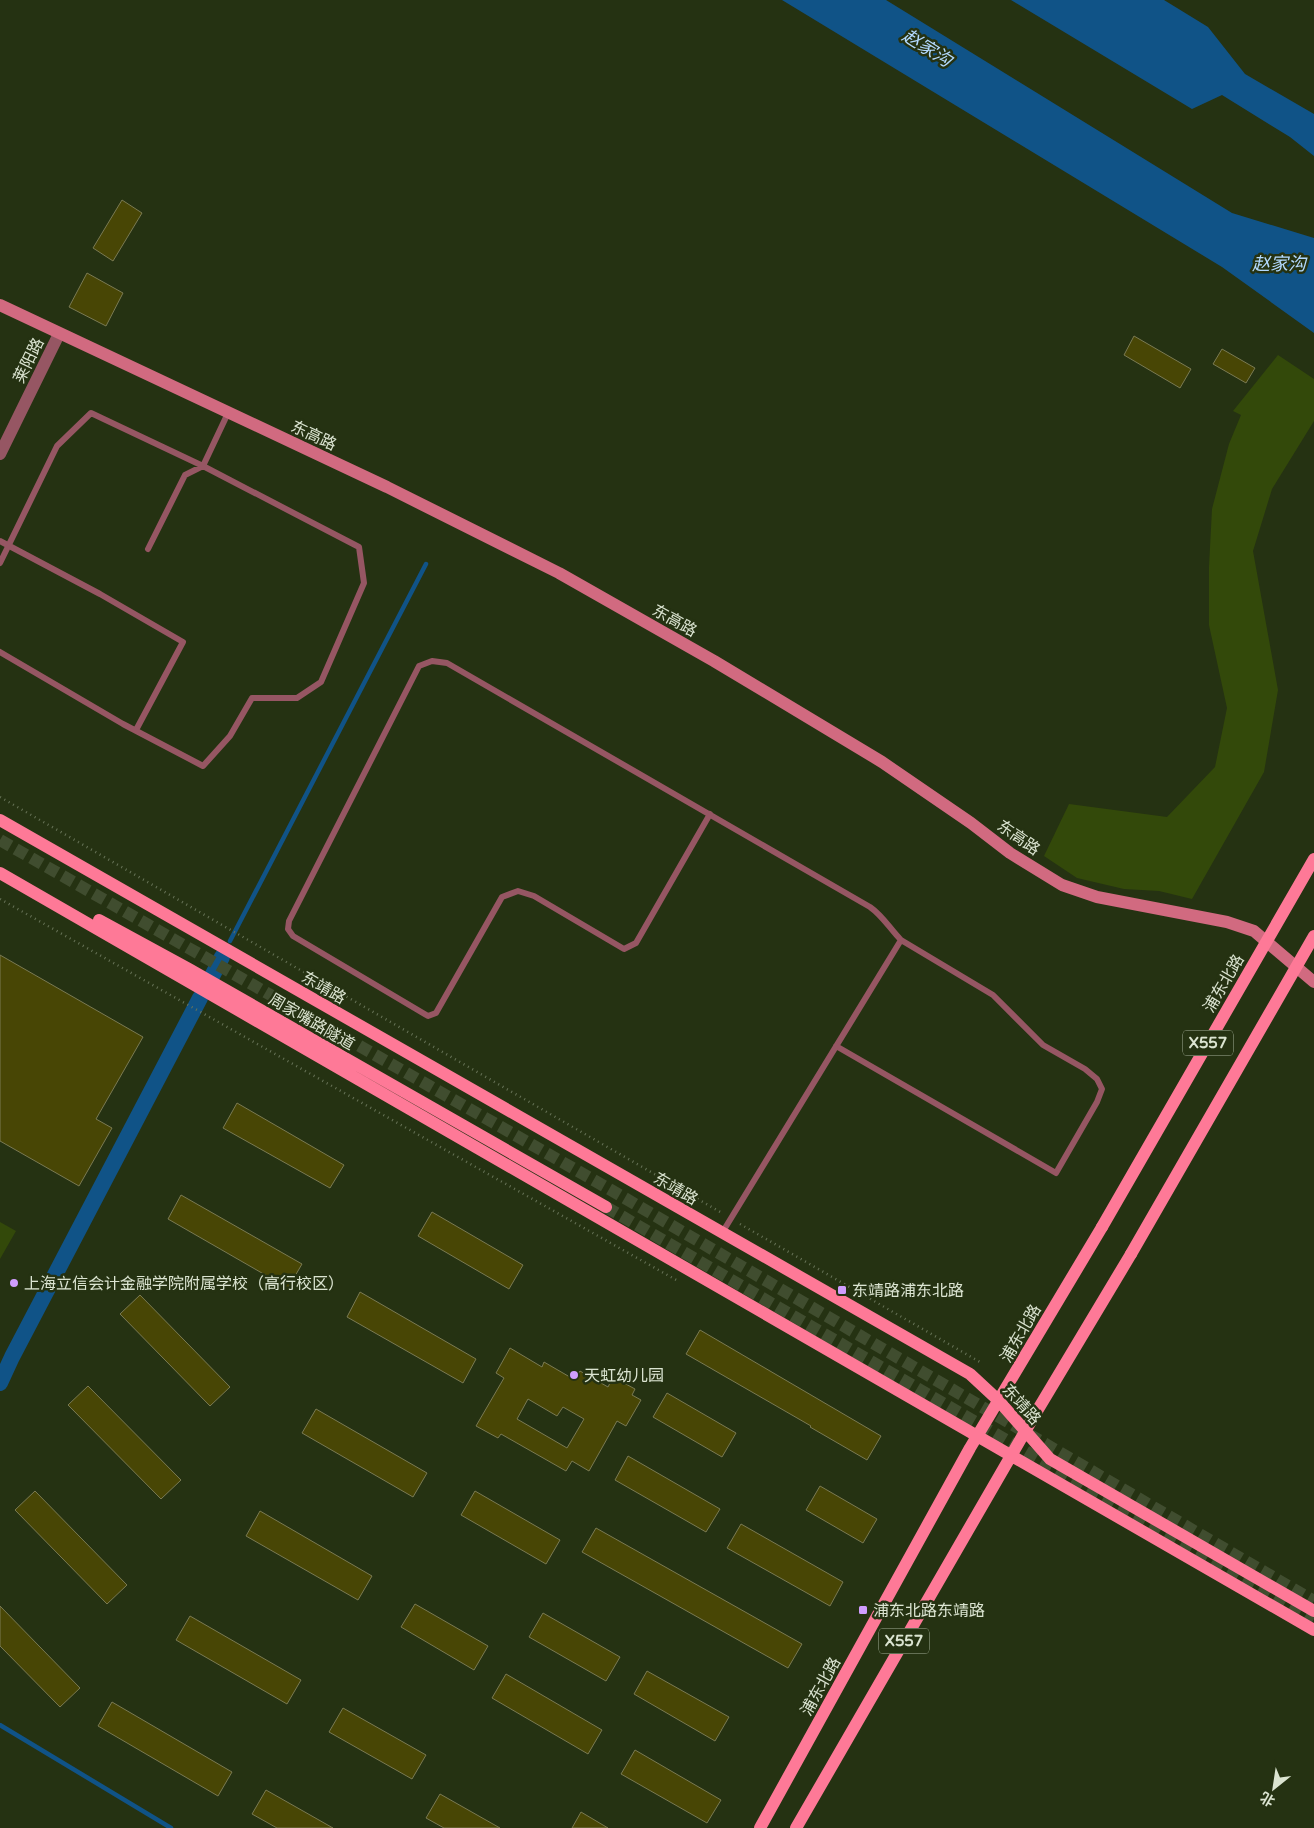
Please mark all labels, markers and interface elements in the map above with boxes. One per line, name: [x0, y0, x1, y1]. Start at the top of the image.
water label: 赵家沟: [898, 24, 957, 73]
water label: 赵家沟: [1252, 253, 1308, 275]
street label: 莱阳路: [9, 334, 48, 386]
street label: 东高路: [288, 417, 340, 455]
street label: 东高路: [649, 600, 700, 641]
street label: 东高路: [993, 816, 1044, 860]
street label: 浦东北路: [1199, 951, 1249, 1016]
street label: 东靖路: [298, 967, 349, 1009]
street label: 周家嘴路隧道: [265, 989, 358, 1055]
road number: X557: [1183, 1030, 1233, 1056]
street label: 东靖路: [650, 1168, 701, 1210]
place label: 上海立信会计金融学院附属学校（高行校区）: [24, 1274, 344, 1294]
marker: 上海立信会计金融学院附属学校（高行校区）: [8, 1277, 20, 1289]
place label: 东靖路浦东北路: [852, 1281, 964, 1301]
marker: 东靖路浦东北路: [836, 1284, 848, 1296]
street label: 浦东北路: [996, 1301, 1046, 1366]
place label: 天虹幼儿园: [584, 1366, 664, 1386]
marker: 天虹幼儿园: [568, 1369, 580, 1381]
street label: 东靖路: [998, 1380, 1045, 1429]
place label: 浦东北路东靖路: [873, 1601, 985, 1621]
marker: 浦东北路东靖路: [857, 1604, 869, 1616]
road number: X557: [879, 1628, 929, 1654]
street label: 浦东北路: [797, 1654, 845, 1719]
north arrow: [1249, 1763, 1299, 1813]
text: 北: [1257, 1788, 1278, 1810]

